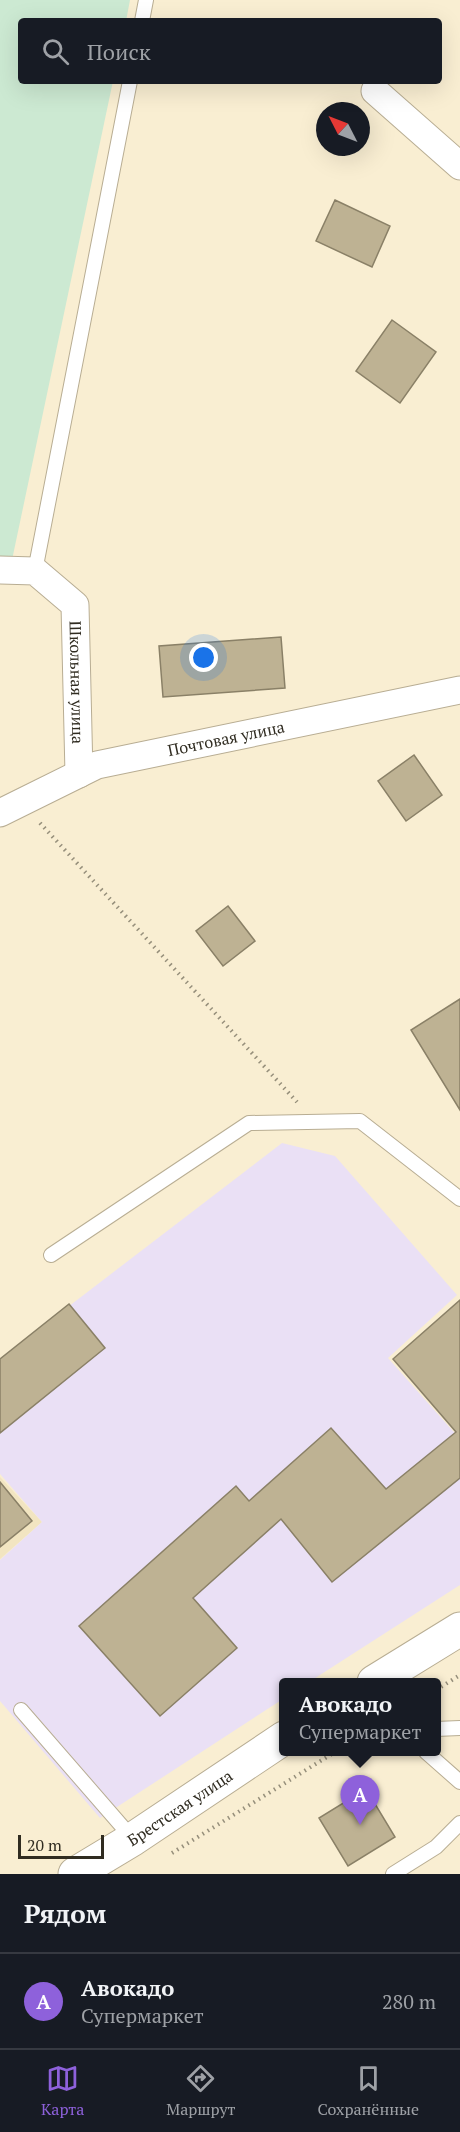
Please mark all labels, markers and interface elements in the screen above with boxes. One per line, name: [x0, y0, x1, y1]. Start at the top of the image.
search box: [18, 18, 442, 84]
icon: search: [39, 35, 72, 68]
text: Поиск: [87, 37, 151, 66]
north arrow: [316, 102, 370, 156]
street label: Школьная улица: [64, 621, 89, 744]
your location: [189, 643, 218, 672]
street label: Почтовая улица: [166, 716, 286, 761]
popup: [279, 1678, 441, 1756]
text: Авокадо: [299, 1689, 392, 1718]
text: Супермаркет: [299, 1718, 421, 1745]
street label: Брестская улица: [123, 1764, 237, 1851]
pin: A: [340, 1776, 380, 1825]
scale bar: [18, 1832, 104, 1860]
text: 20 m: [27, 1834, 62, 1856]
text: Рядом: [24, 1896, 107, 1930]
text: Авокадо: [81, 1973, 174, 2002]
text: A: [36, 1988, 51, 2015]
text: 280 m: [382, 1988, 436, 2015]
text: Супермаркет: [81, 2002, 204, 2029]
tab: Карта: [41, 2062, 84, 2120]
tab: Маршрут: [166, 2062, 236, 2120]
tab: Сохранённые: [318, 2062, 419, 2120]

